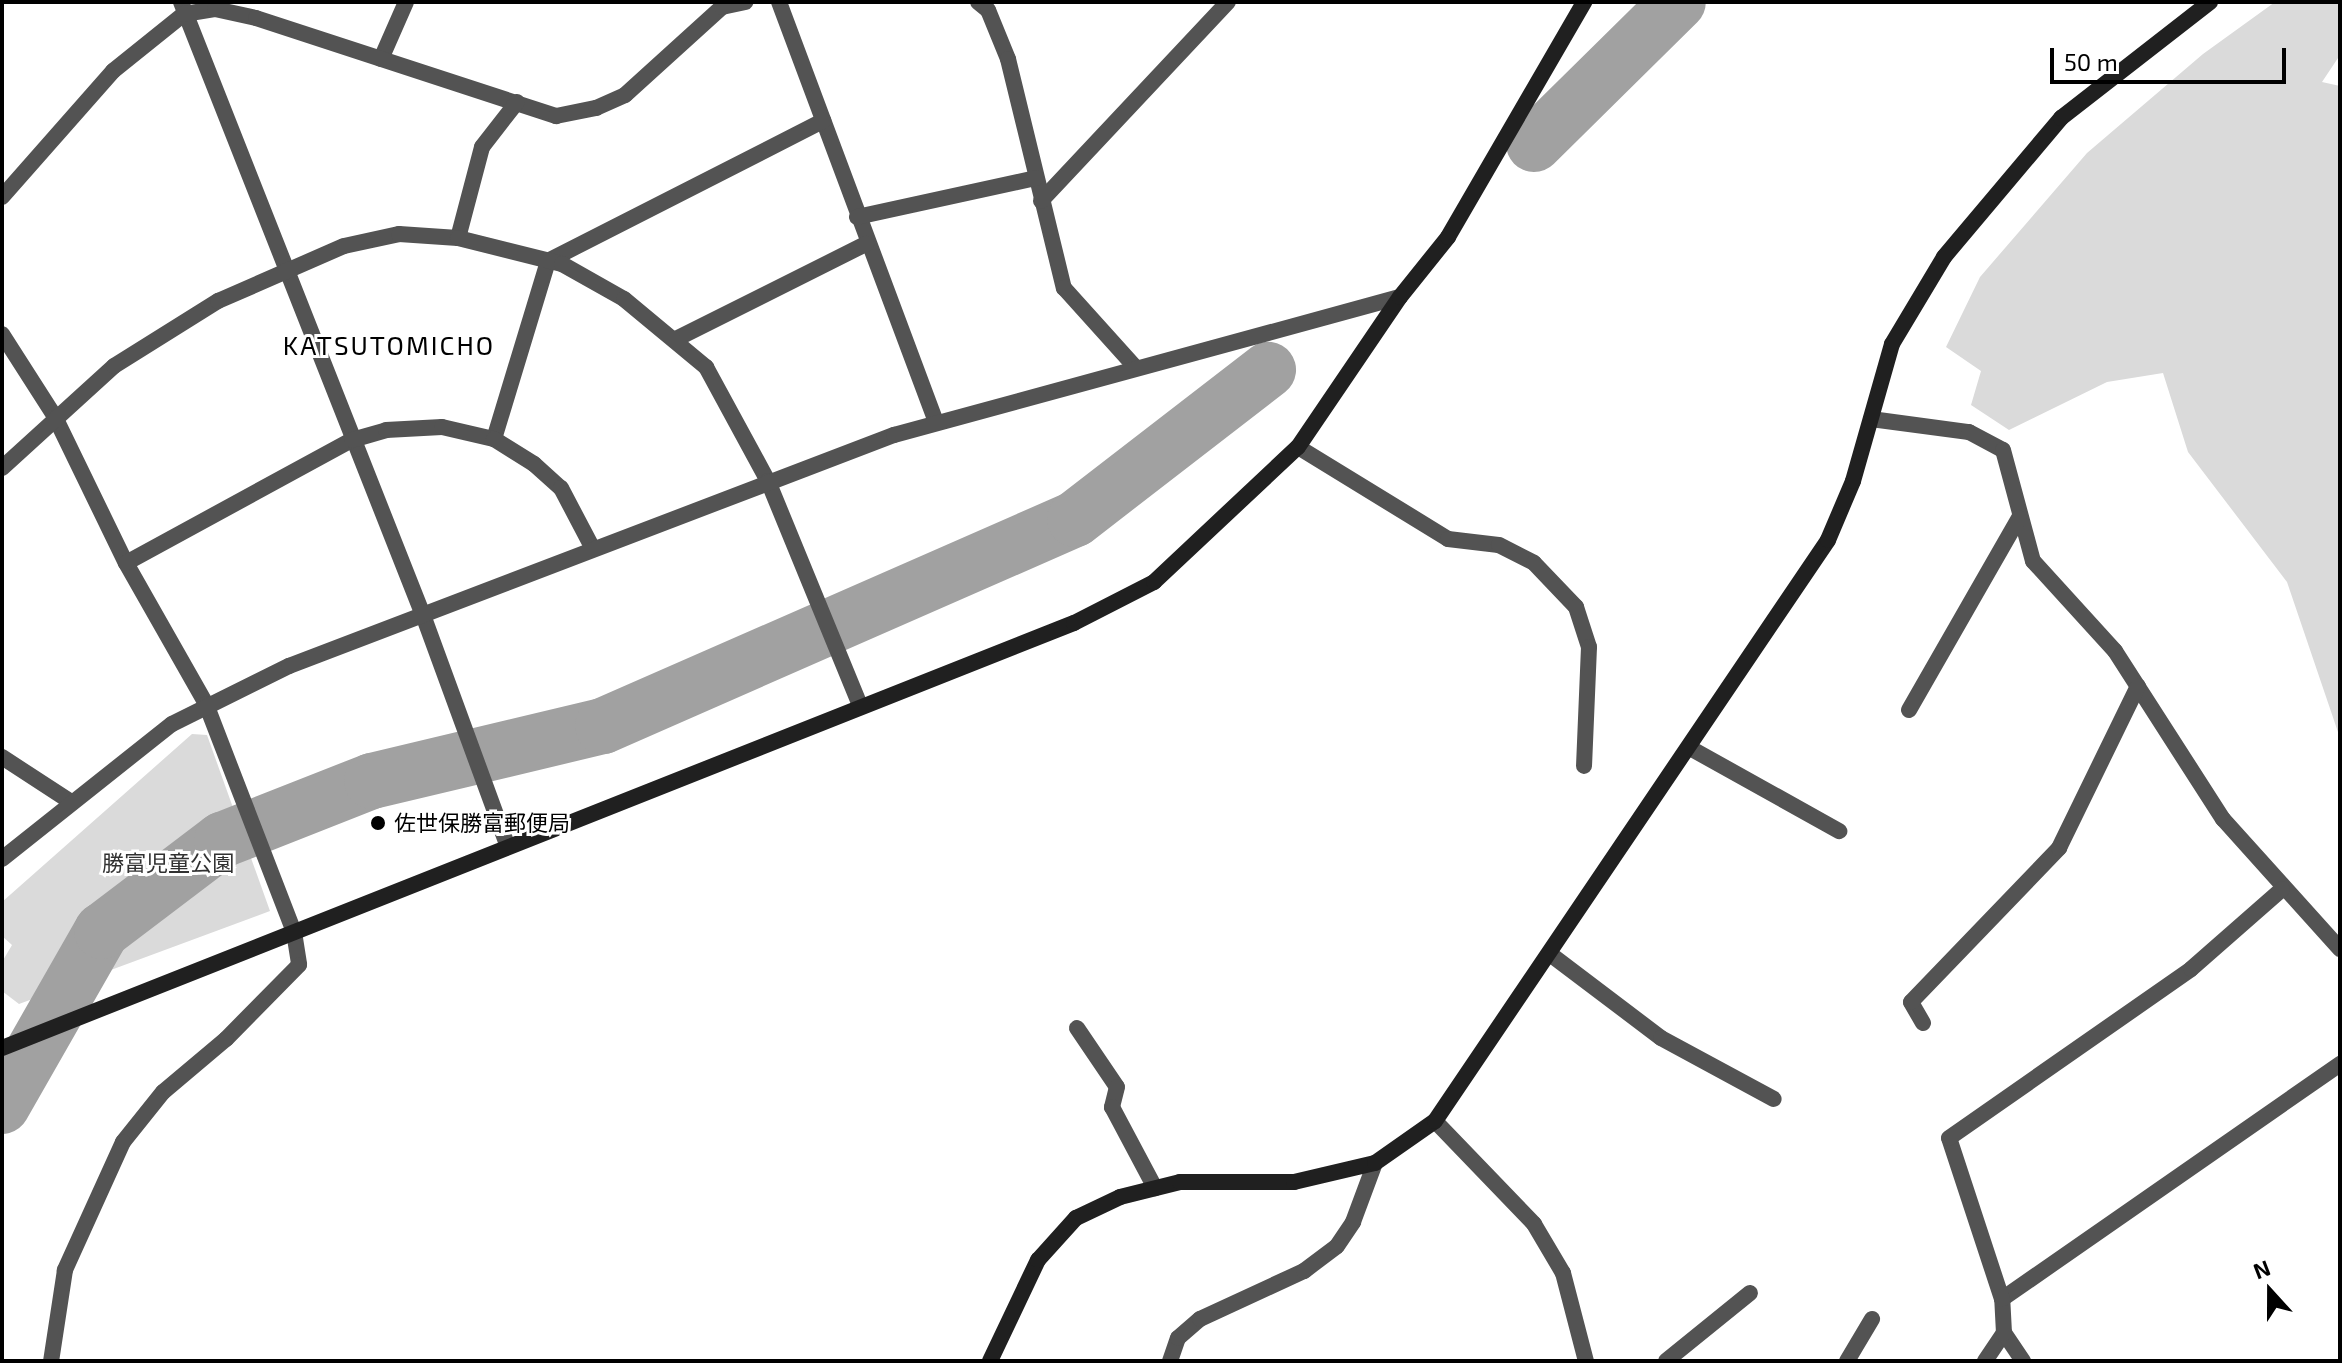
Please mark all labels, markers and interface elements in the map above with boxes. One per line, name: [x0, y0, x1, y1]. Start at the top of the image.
scale bar: [2054, 32, 2290, 82]
text: 50 m: [2064, 47, 2118, 76]
district label: KATSUTOMICHO: [283, 329, 495, 361]
place label: 佐世保勝富郵便局: [394, 810, 570, 836]
marker: 佐世保勝富郵便局: [369, 814, 387, 832]
park label: 勝富児童公園: [102, 850, 234, 876]
north arrow: [2230, 1251, 2310, 1331]
text: N: [2249, 1254, 2273, 1284]

